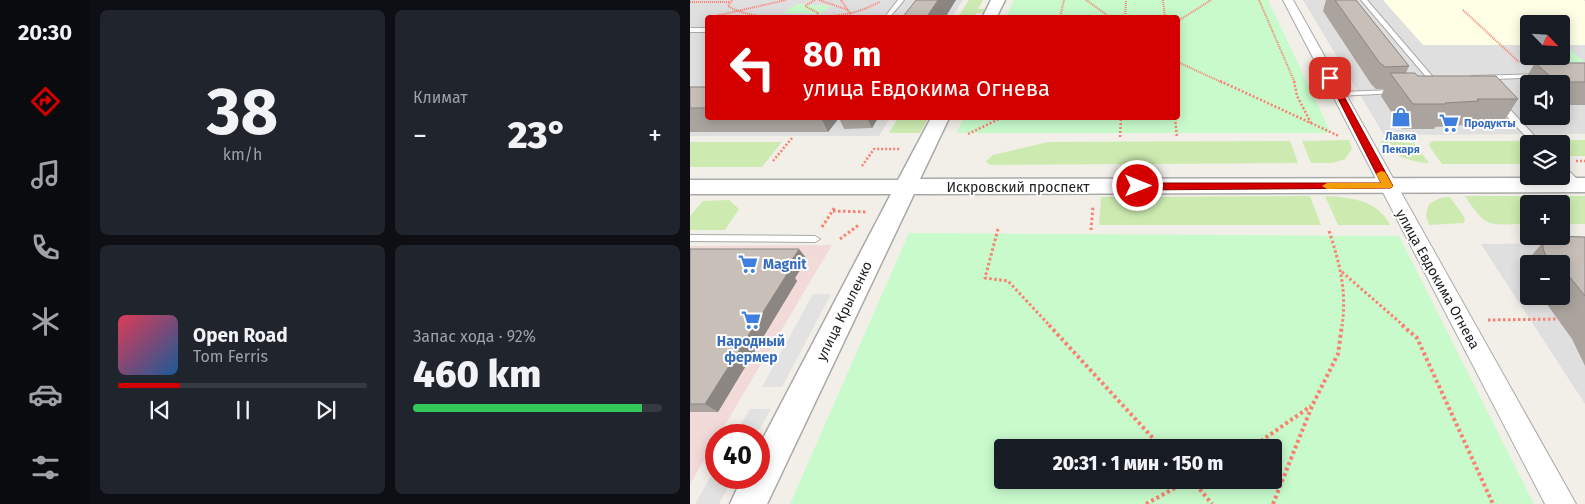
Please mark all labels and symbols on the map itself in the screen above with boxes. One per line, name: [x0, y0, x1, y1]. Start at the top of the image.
north arrow: [1520, 15, 1570, 65]
pin: [1309, 57, 1351, 99]
shop icon: Лавка Пекаря: [1390, 106, 1412, 128]
supermarket icon: Продукты: [1438, 112, 1460, 134]
place label: Продукты: [1464, 117, 1516, 130]
place label: Лавка Пекаря: [1382, 130, 1420, 156]
position arrow: [1111, 159, 1163, 211]
street label: Искровский проспект: [946, 179, 1090, 196]
street label: улица Евдокима Огнева: [1392, 206, 1483, 352]
supermarket icon: Magnit: [737, 253, 759, 275]
place label: Magnit: [763, 256, 807, 273]
street label: улица Крыленко: [813, 259, 876, 364]
supermarket icon: Народный фермер: [740, 309, 762, 331]
place label: Народный фермер: [717, 333, 785, 366]
speed limit sign: 40: [705, 424, 770, 489]

